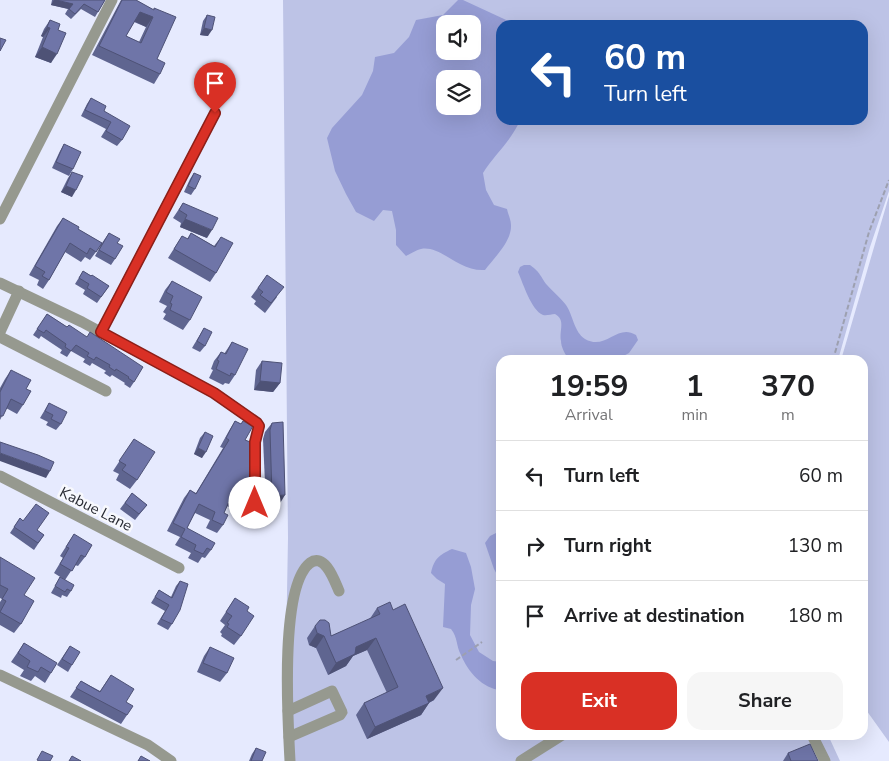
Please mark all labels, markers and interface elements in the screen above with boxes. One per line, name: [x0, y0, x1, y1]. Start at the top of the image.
map controls: [436, 15, 481, 115]
button: sound: [436, 15, 481, 60]
text: 60 m: [604, 34, 686, 81]
icon: left: [521, 40, 586, 105]
pin: [194, 62, 236, 113]
icon: arrive: [201, 69, 229, 97]
button: layers: [436, 70, 481, 115]
text: Turn left: [604, 79, 687, 109]
text: 19:59: [549, 366, 628, 407]
text: 1: [686, 366, 704, 407]
text: 370: [761, 366, 815, 407]
text: Arrival: [565, 404, 613, 426]
text: min: [681, 404, 708, 426]
text: m: [781, 404, 795, 426]
icon: left: [521, 462, 549, 490]
text: Turn left: [564, 463, 639, 489]
text: 60 m: [799, 463, 843, 489]
position arrow: [228, 476, 280, 528]
street label: Kabue Lane: [56, 482, 136, 536]
icon: right: [521, 532, 549, 560]
text: Turn right: [564, 533, 651, 559]
text: 130 m: [788, 533, 843, 559]
icon: arrive: [521, 602, 549, 630]
text: Arrive at destination: [564, 603, 745, 629]
text: 180 m: [788, 603, 843, 629]
button: Exit: [521, 672, 677, 730]
button: Share: [687, 672, 843, 730]

